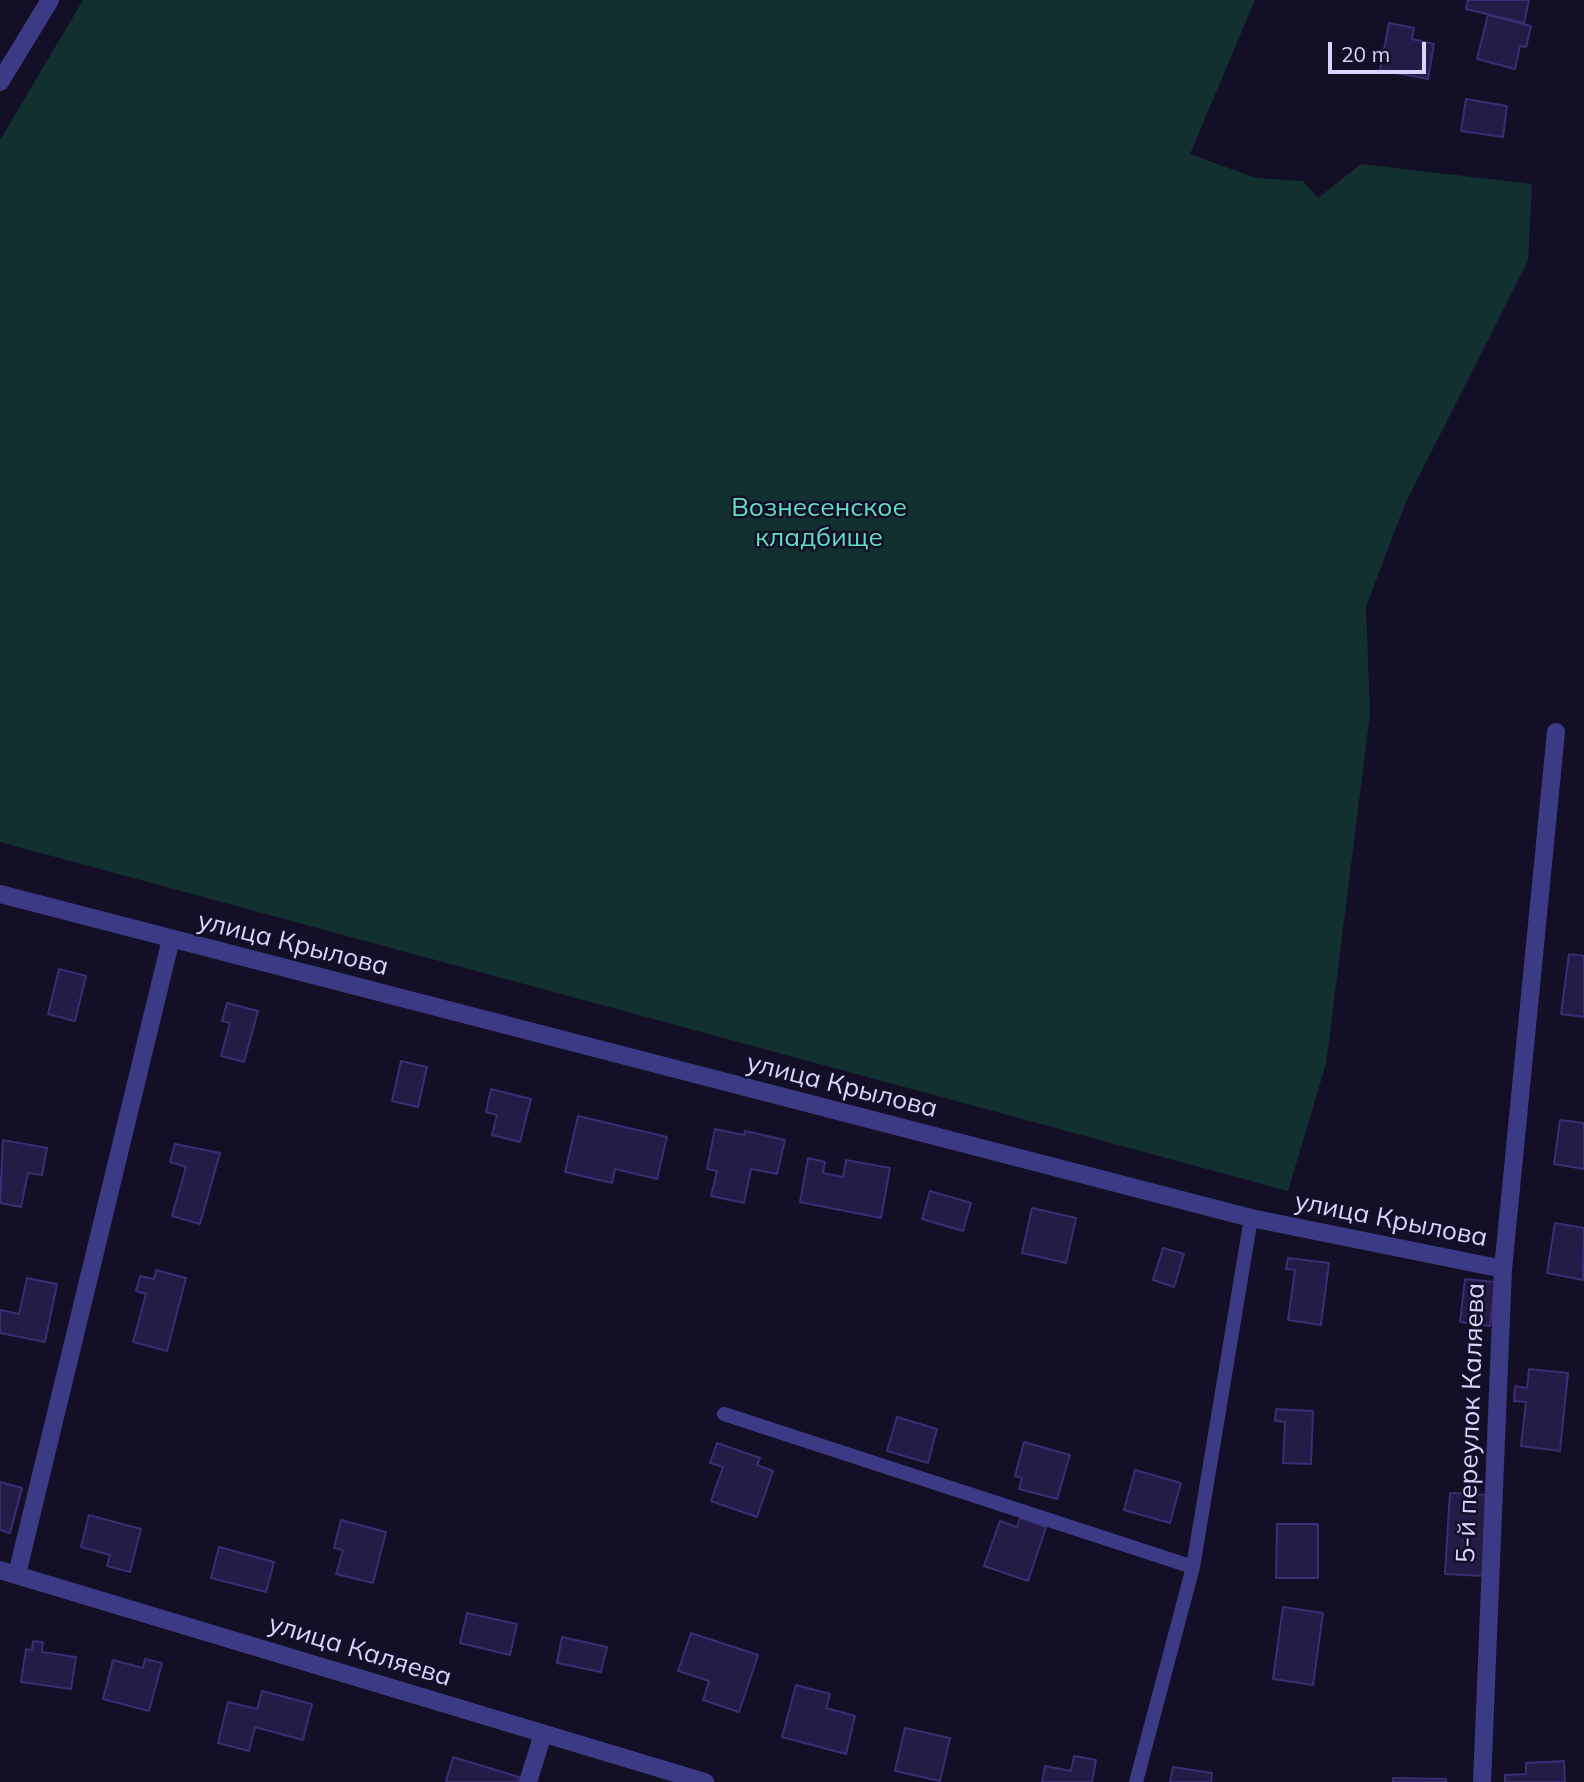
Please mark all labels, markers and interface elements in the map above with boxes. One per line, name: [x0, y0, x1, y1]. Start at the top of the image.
scale bar: [1332, 28, 1430, 72]
text: 20 m: [1341, 41, 1390, 67]
park label: Вознесенское кладбище: [731, 492, 907, 554]
street label: улица Крылова: [194, 905, 392, 983]
street label: улица Крылова: [743, 1047, 941, 1125]
street label: улица Крылова: [1292, 1186, 1490, 1254]
street label: 5-й переулок Каляева: [1451, 1282, 1491, 1564]
street label: улица Каляева: [265, 1608, 455, 1694]

